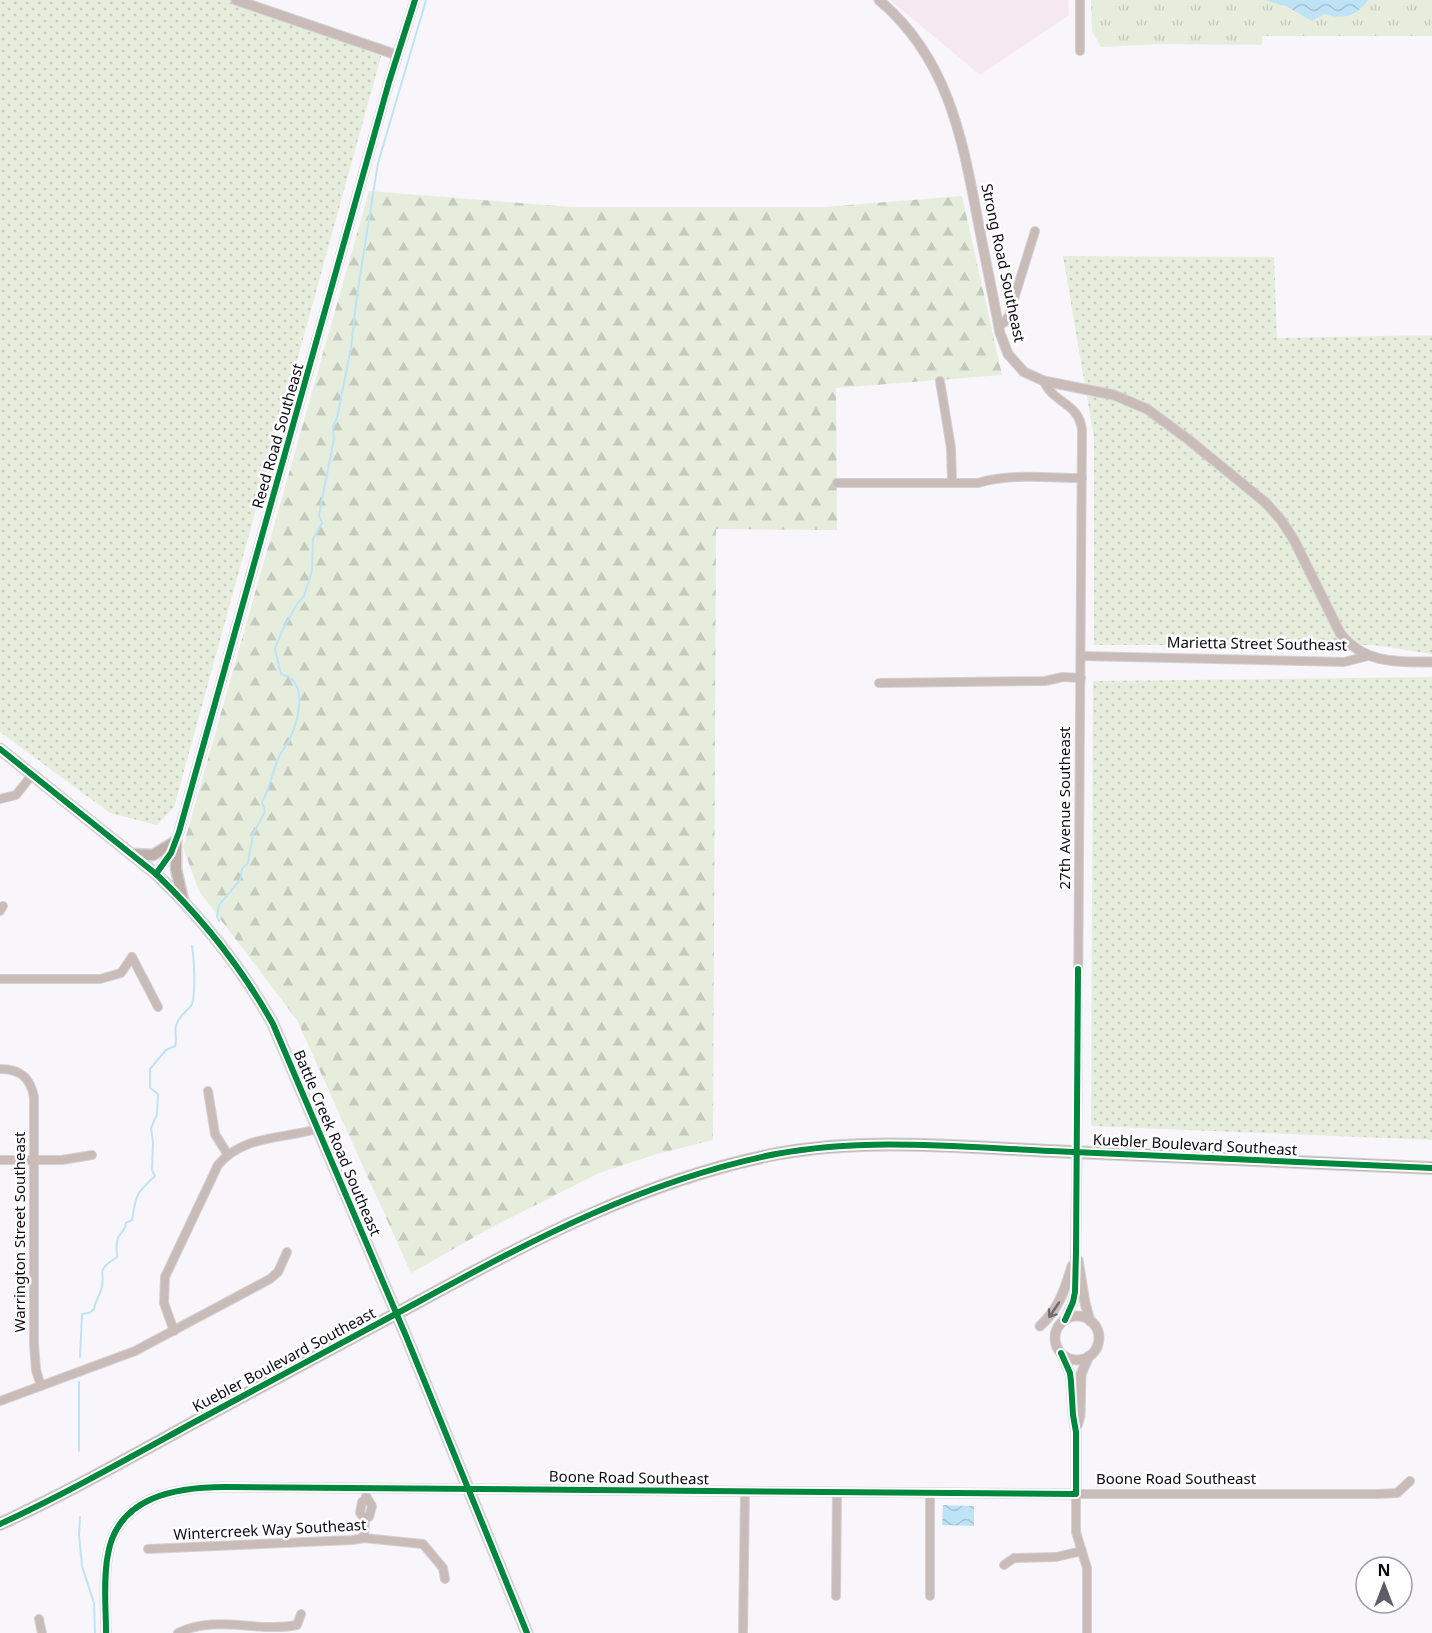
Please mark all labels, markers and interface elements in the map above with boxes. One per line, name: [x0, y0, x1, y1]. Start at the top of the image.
street label: Strong Road Southeast: [977, 182, 1031, 345]
street label: Reed Road Southeast: [247, 360, 307, 511]
street label: Marietta Street Southeast: [1167, 631, 1348, 655]
street label: 27th Avenue Southeast: [1054, 726, 1074, 890]
street label: Battle Creek Road Southeast: [290, 1047, 386, 1239]
street label: Kuebler Boulevard Southeast: [1092, 1129, 1298, 1159]
street label: Warrington Street Southeast: [9, 1131, 29, 1333]
one-way arrow: [1048, 1301, 1060, 1318]
street label: Kuebler Boulevard Southeast: [189, 1302, 379, 1416]
street label: Boone Road Southeast: [549, 1466, 710, 1488]
street label: Boone Road Southeast: [1096, 1468, 1257, 1488]
street label: Wintercreek Way Southeast: [173, 1514, 367, 1544]
north arrow: [1354, 1555, 1414, 1615]
text: N: [1377, 1559, 1391, 1581]

